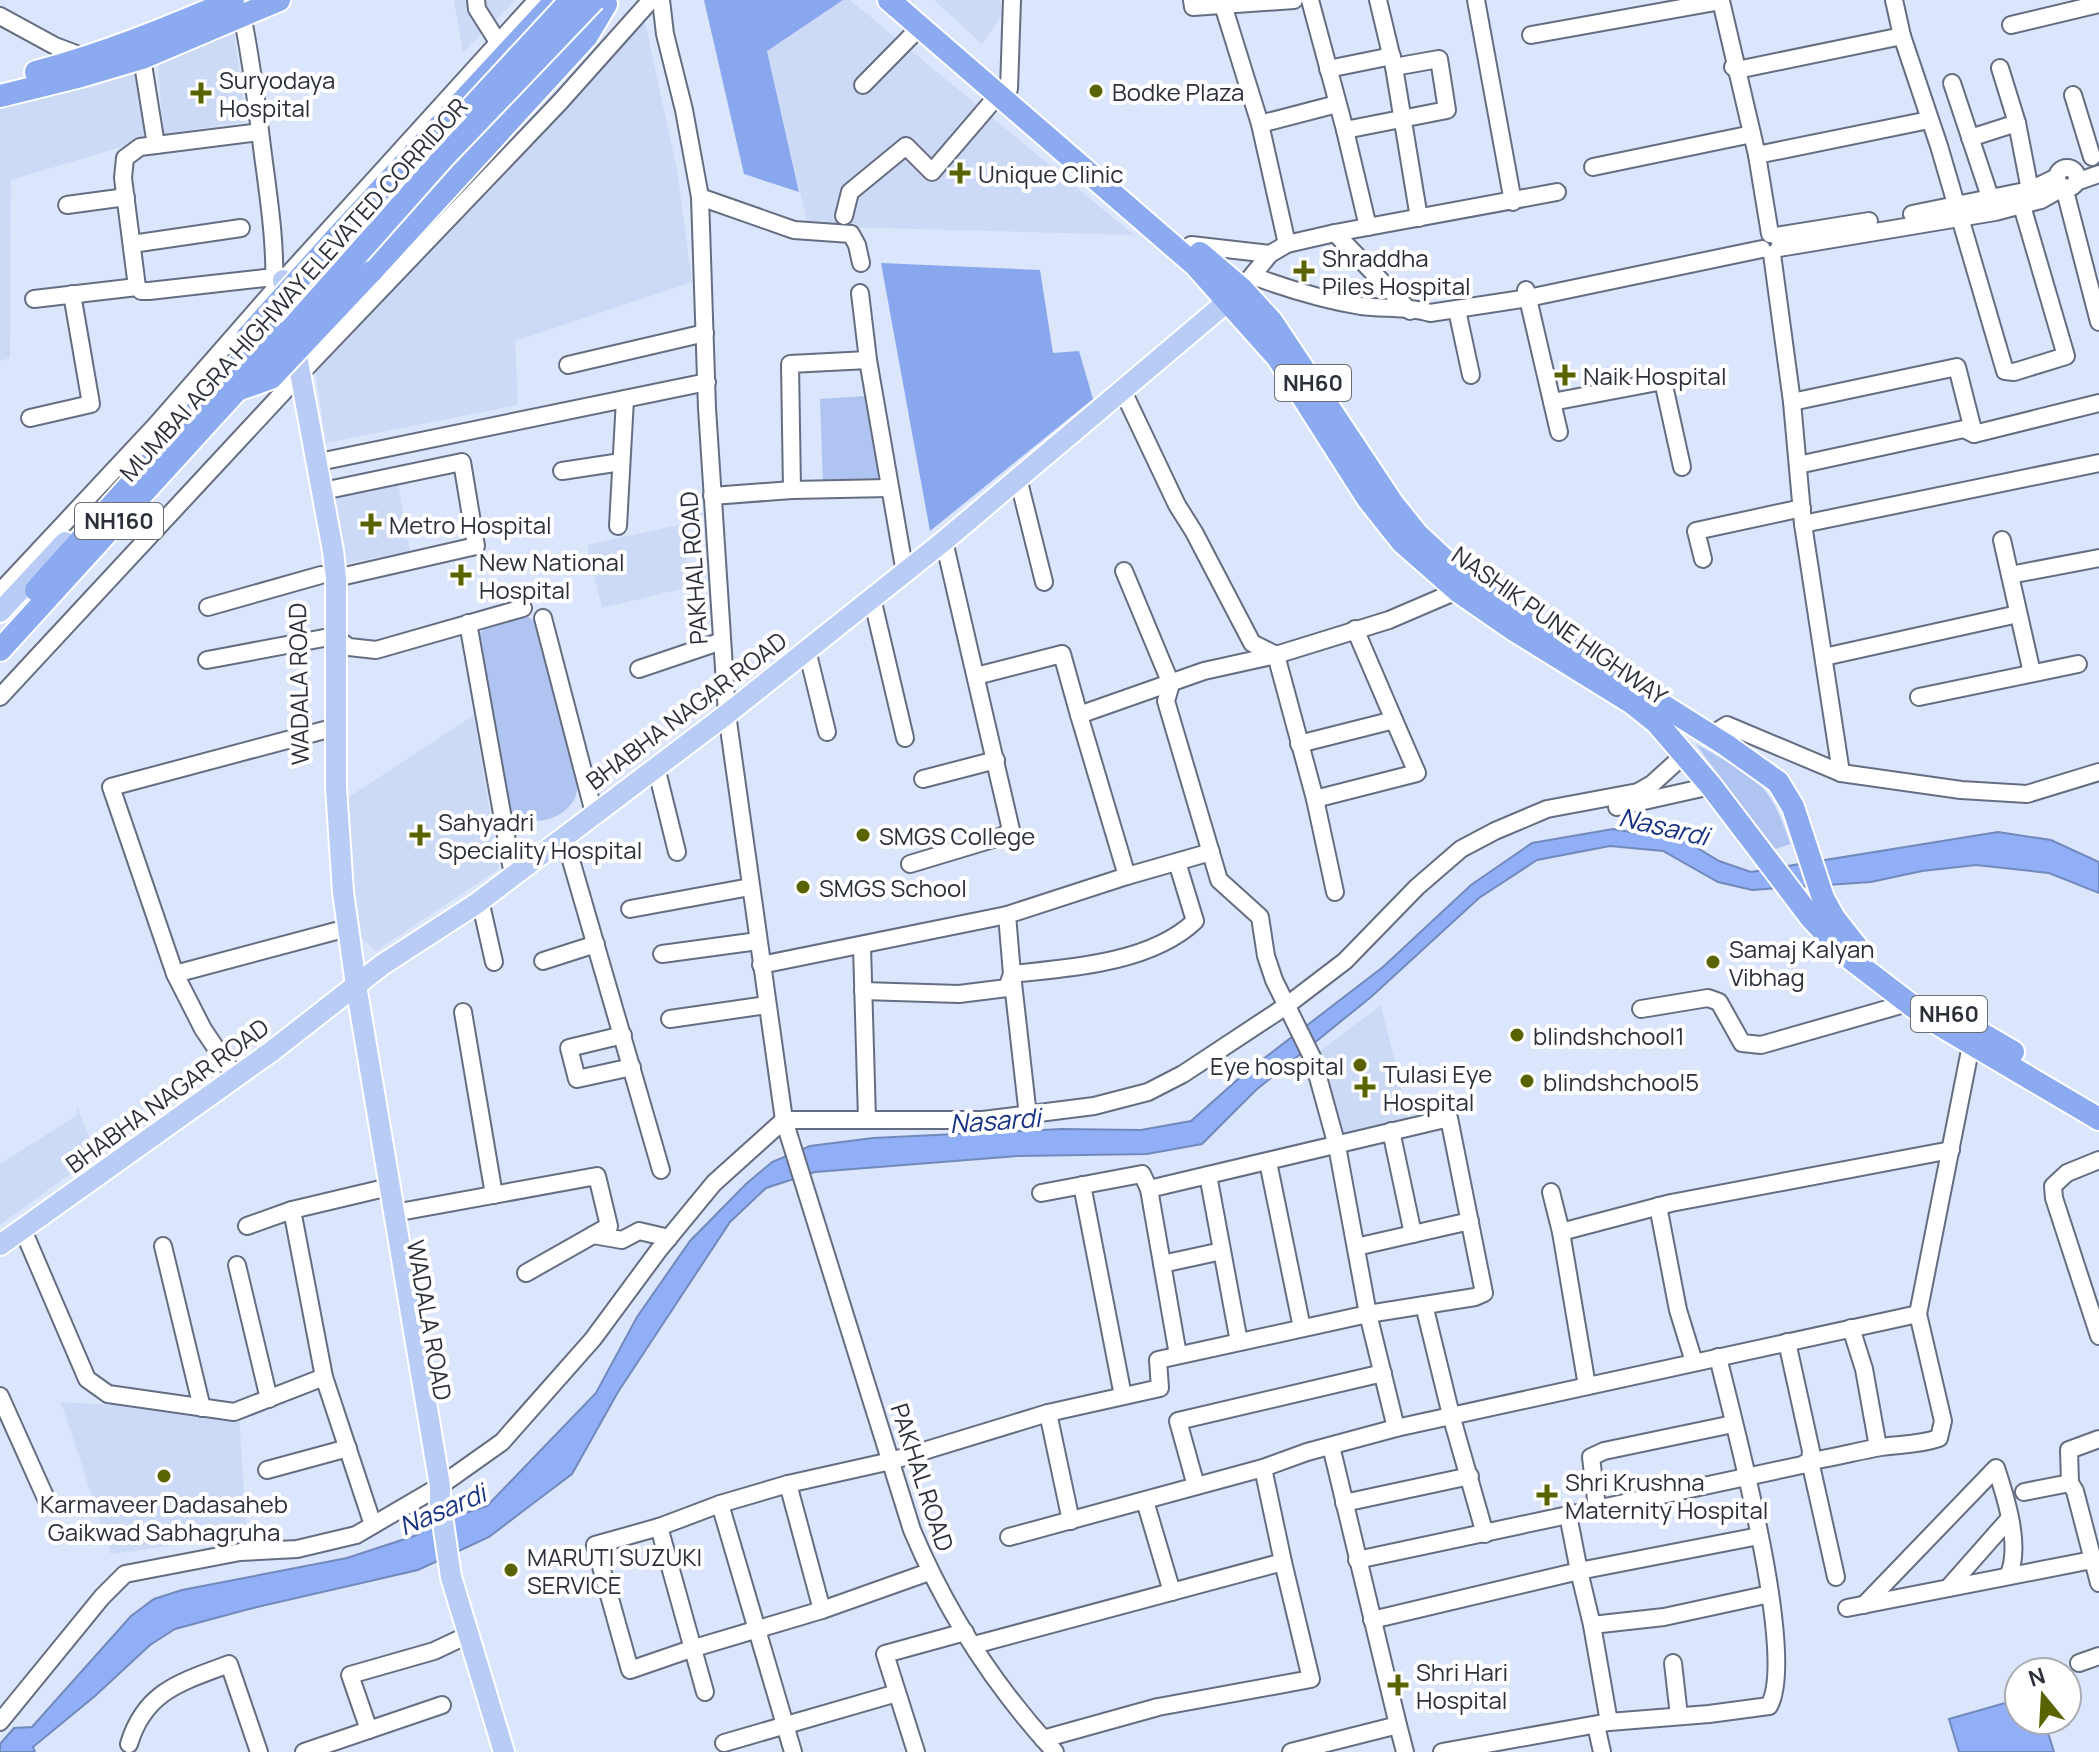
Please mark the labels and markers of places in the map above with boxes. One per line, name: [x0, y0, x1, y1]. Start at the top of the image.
place label: Suryodaya Hospital: [219, 63, 335, 124]
place label: Bodke Plaza: [1112, 75, 1244, 108]
marker: Suryodaya Hospital: [190, 82, 212, 104]
marker: Bodke Plaza: [1087, 82, 1105, 100]
place label: Unique Clinic: [978, 157, 1124, 190]
marker: Unique Clinic: [949, 162, 971, 184]
place label: Shraddha Piles Hospital: [1322, 241, 1471, 302]
marker: Shraddha Piles Hospital: [1293, 260, 1315, 282]
place label: Naik Hospital: [1583, 359, 1727, 392]
marker: Naik Hospital: [1554, 364, 1576, 386]
place label: Metro Hospital: [389, 508, 552, 541]
marker: Metro Hospital: [360, 513, 382, 535]
place label: New National Hospital: [479, 545, 625, 606]
marker: New National Hospital: [450, 564, 472, 586]
place label: Sahyadri Speciality Hospital: [438, 805, 642, 866]
place label: SMGS College: [879, 819, 1035, 852]
marker: Sahyadri Speciality Hospital: [409, 824, 431, 846]
marker: SMGS College: [854, 826, 872, 844]
place label: SMGS School: [819, 871, 967, 904]
marker: SMGS School: [794, 878, 812, 896]
place label: Samaj Kalyan Vibhag: [1729, 932, 1875, 993]
marker: Samaj Kalyan Vibhag: [1704, 953, 1722, 971]
place label: blindshchool1: [1533, 1019, 1685, 1052]
marker: blindshchool1: [1508, 1026, 1526, 1044]
place label: Eye hospital: [1210, 1049, 1344, 1082]
marker: Eye hospital: [1351, 1056, 1369, 1074]
place label: Tulasi Eye Hospital: [1383, 1057, 1492, 1118]
place label: blindshchool5: [1543, 1065, 1699, 1098]
marker: blindshchool5: [1518, 1072, 1536, 1090]
marker: Tulasi Eye Hospital: [1354, 1076, 1376, 1098]
place label: Shri Krushna Maternity Hospital: [1565, 1465, 1768, 1526]
marker: Karmaveer Dadasaheb Gaikwad Sabhagruha: [155, 1467, 173, 1485]
marker: Shri Krushna Maternity Hospital: [1536, 1484, 1558, 1506]
place label: Karmaveer Dadasaheb Gaikwad Sabhagruha: [40, 1487, 288, 1548]
place label: MARUTI SUZUKI SERVICE: [527, 1540, 702, 1601]
marker: MARUTI SUZUKI SERVICE: [502, 1561, 520, 1579]
place label: Shri Hari Hospital: [1416, 1655, 1508, 1716]
marker: Shri Hari Hospital: [1387, 1674, 1409, 1696]

